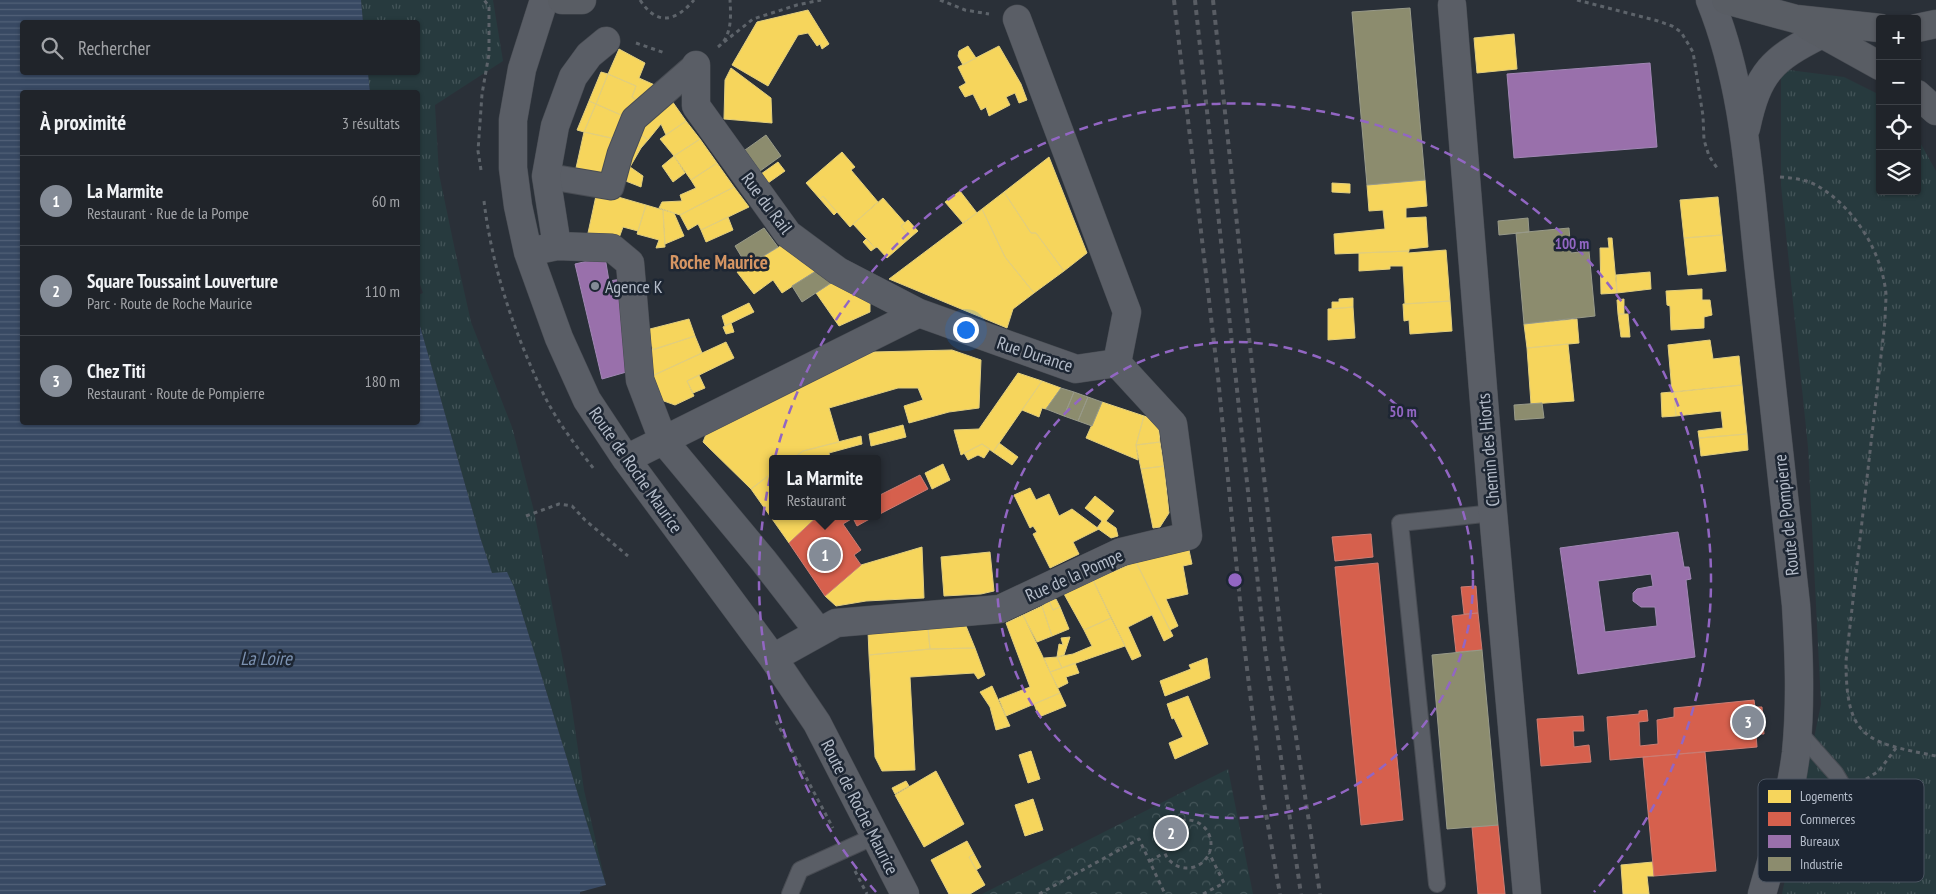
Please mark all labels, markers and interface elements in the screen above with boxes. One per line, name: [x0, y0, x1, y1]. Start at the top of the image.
map controls: [1876, 15, 1921, 195]
button: +: [1876, 15, 1921, 60]
search box: [20, 20, 420, 75]
icon: search: [38, 34, 66, 62]
text: Rechercher: [78, 36, 150, 60]
button: −: [1876, 60, 1921, 105]
button: locate: [1876, 105, 1921, 150]
text: À proximité: [40, 109, 126, 136]
text: 3 résultats: [342, 113, 400, 133]
button: layers: [1876, 150, 1921, 195]
street label: Rue du Rail: [736, 168, 798, 239]
text: La Marmite: [87, 179, 163, 203]
text: 1: [52, 191, 60, 211]
text: 60 m: [372, 191, 400, 211]
text: Restaurant · Rue de la Pompe: [87, 203, 249, 223]
text: 100 m: [1555, 234, 1589, 253]
district label: Roche Maurice: [670, 250, 768, 274]
text: Square Toussaint Louverture: [87, 269, 278, 293]
place label: Agence K: [605, 275, 663, 298]
marker: Agence K: [589, 280, 601, 292]
text: 2: [52, 281, 60, 301]
text: 110 m: [365, 281, 400, 301]
text: Parc · Route de Roche Maurice: [87, 293, 252, 313]
your location: [953, 317, 979, 343]
street label: Rue Durance: [994, 331, 1076, 377]
text: Chez Titi: [87, 359, 146, 383]
text: 3: [52, 371, 60, 391]
text: 180 m: [365, 371, 400, 391]
text: Restaurant · Route de Pompierre: [87, 383, 265, 403]
street label: Chemin des Hiorts: [1472, 392, 1504, 508]
street label: Route de Roche Maurice: [584, 402, 688, 538]
text: 50 m: [1389, 402, 1417, 421]
street label: Route de Pompierre: [1768, 453, 1804, 577]
popup: [769, 455, 881, 520]
text: La Marmite: [787, 466, 863, 490]
text: Restaurant: [787, 490, 846, 510]
pin: 1: [809, 536, 841, 574]
street label: Rue de la Pompe: [1022, 543, 1126, 607]
centre of rings: [1226, 571, 1244, 589]
water label: La Loire: [240, 646, 293, 670]
pin: 3: [1732, 703, 1764, 741]
street label: Route de Roche Maurice: [816, 735, 904, 879]
legend: [1758, 779, 1924, 882]
text: Logements: [1800, 787, 1853, 805]
text: Commerces: [1800, 810, 1855, 828]
pin: 2: [1155, 814, 1187, 852]
text: Bureaux: [1800, 832, 1840, 850]
text: Industrie: [1800, 855, 1843, 873]

